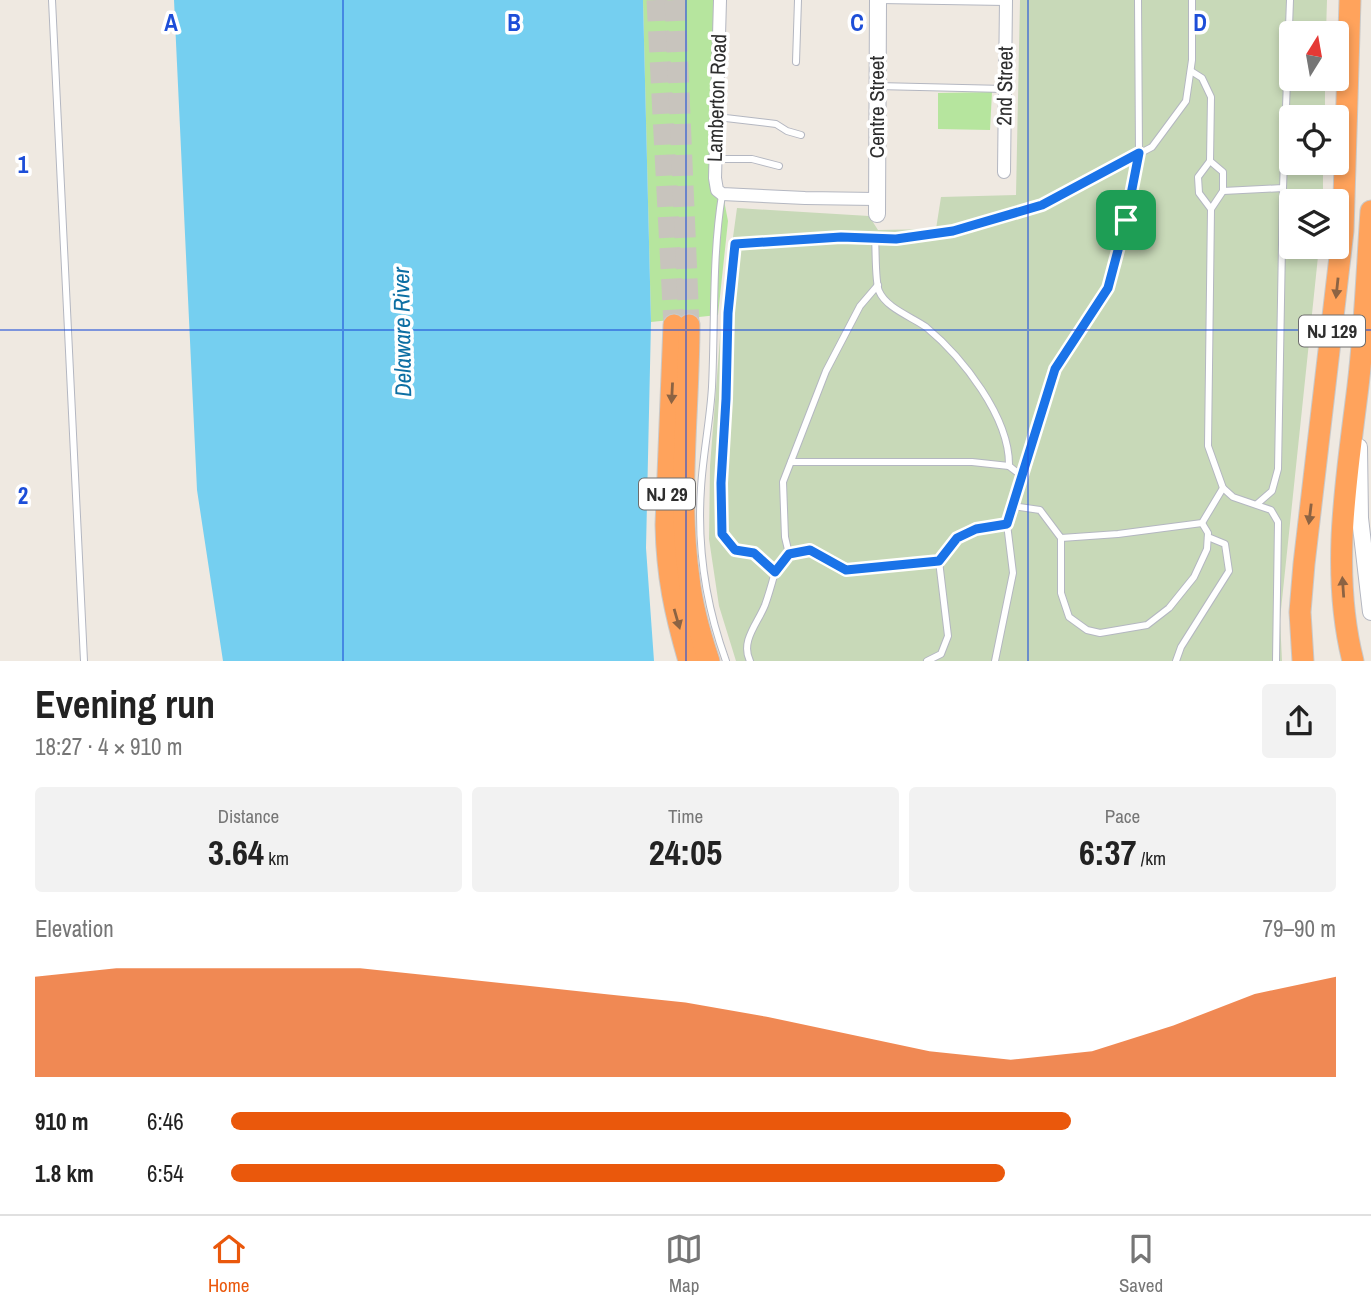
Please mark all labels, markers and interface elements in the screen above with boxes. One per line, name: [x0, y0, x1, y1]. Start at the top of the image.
text: A: [164, 7, 178, 38]
text: B: [507, 7, 521, 38]
text: C: [850, 7, 864, 38]
text: D: [1193, 7, 1207, 38]
north arrow: [1279, 21, 1349, 91]
map controls: [1279, 21, 1349, 259]
street label: Lamberton Road: [700, 33, 733, 163]
street label: 2nd Street: [989, 46, 1020, 126]
street label: Centre Street: [862, 56, 891, 158]
button: locate: [1279, 105, 1349, 175]
text: 1: [18, 149, 29, 180]
button: layers: [1279, 189, 1349, 259]
pin: [1096, 190, 1156, 250]
icon: arrive: [1107, 201, 1145, 239]
water label: Delaware River: [385, 266, 418, 397]
one-way arrow: [1332, 277, 1343, 299]
road number: NJ 129: [1299, 316, 1365, 346]
one-way arrow: [666, 382, 677, 404]
road number: NJ 29: [639, 478, 695, 509]
text: 2: [18, 480, 28, 511]
one-way arrow: [1304, 503, 1315, 525]
one-way arrow: [1337, 576, 1348, 598]
one-way arrow: [673, 609, 683, 630]
text: Evening run: [35, 679, 215, 730]
button: share: [1262, 684, 1336, 758]
text: 18:27 · 4 × 910 m: [35, 731, 182, 762]
text: Distance: [218, 803, 279, 829]
text: Time: [668, 803, 703, 829]
text: Pace: [1105, 803, 1140, 829]
text: 3.64: [208, 829, 264, 876]
text: 24:05: [649, 829, 722, 876]
text: 6:37: [1079, 829, 1137, 876]
text: km: [264, 845, 289, 871]
text: /km: [1137, 845, 1166, 871]
text: Elevation: [35, 913, 114, 944]
text: 79–90 m: [1263, 913, 1336, 944]
text: 910 m: [35, 1106, 88, 1137]
text: 6:46: [147, 1106, 184, 1137]
text: 1.8 km: [35, 1158, 94, 1189]
text: 6:54: [147, 1158, 184, 1189]
tab: Home: [208, 1230, 249, 1298]
tab: Map: [665, 1230, 703, 1298]
tab: Saved: [1119, 1230, 1163, 1298]

